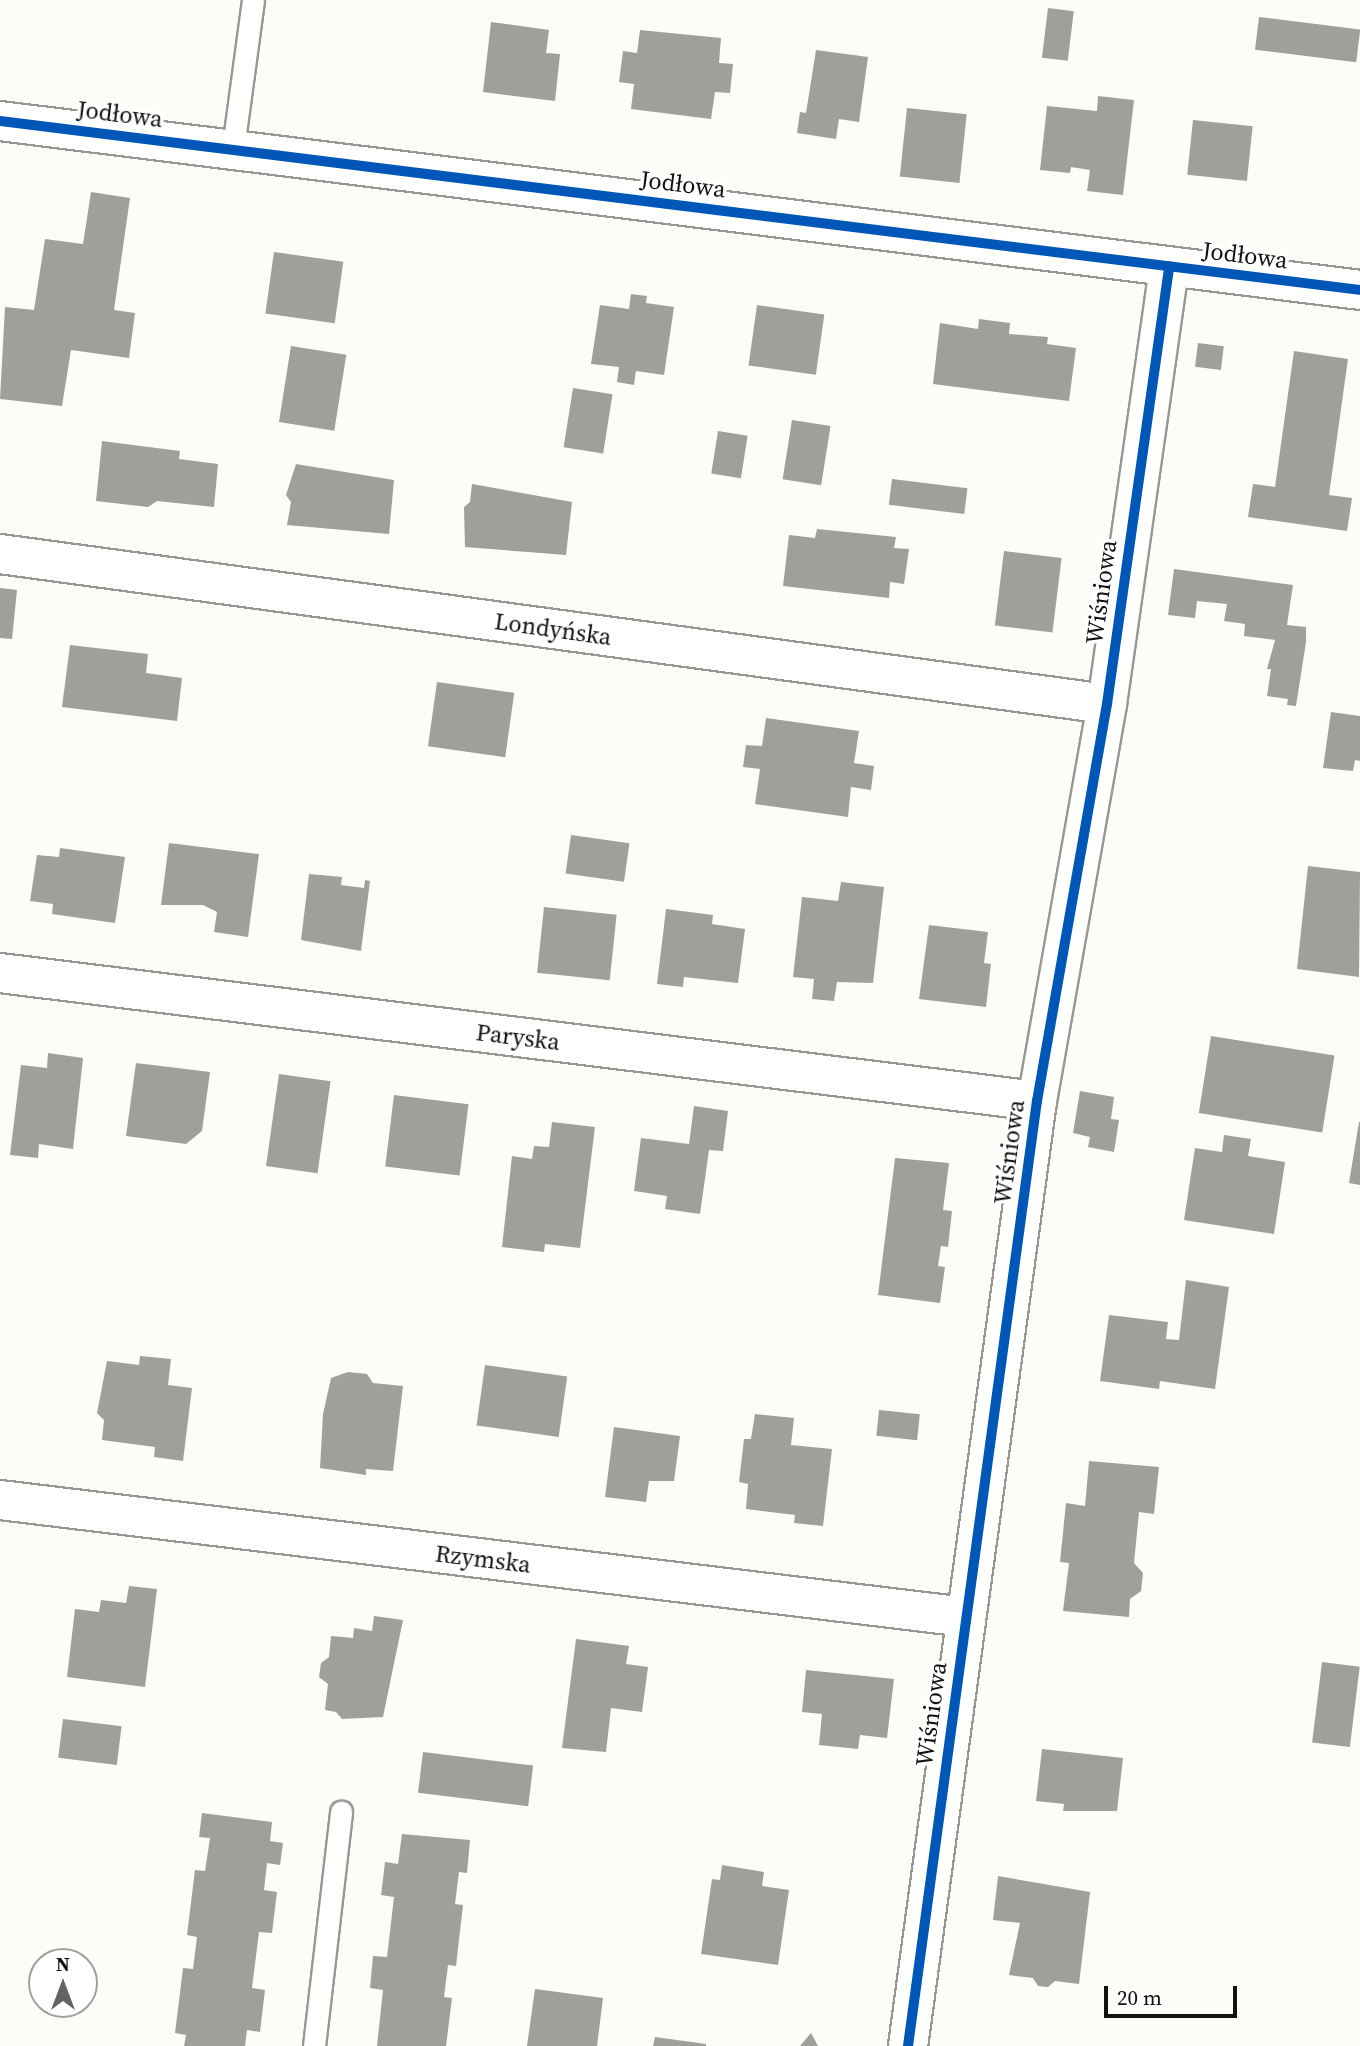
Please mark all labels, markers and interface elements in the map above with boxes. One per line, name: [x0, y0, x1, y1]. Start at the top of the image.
street label: Jodłowa: [76, 94, 164, 134]
street label: Jodłowa: [639, 164, 727, 204]
street label: Jodłowa: [1201, 235, 1289, 275]
street label: Wiśniowa: [1079, 538, 1123, 646]
street label: Londyńska: [493, 607, 613, 651]
street label: Paryska: [474, 1018, 562, 1056]
street label: Wiśniowa: [987, 1098, 1031, 1206]
street label: Rzymska: [434, 1539, 532, 1579]
street label: Wiśniowa: [909, 1660, 953, 1768]
north arrow: [28, 1948, 98, 2018]
text: N: [56, 1951, 70, 1977]
scale bar: [1108, 1972, 1241, 2016]
text: 20 m: [1117, 1983, 1162, 2012]

